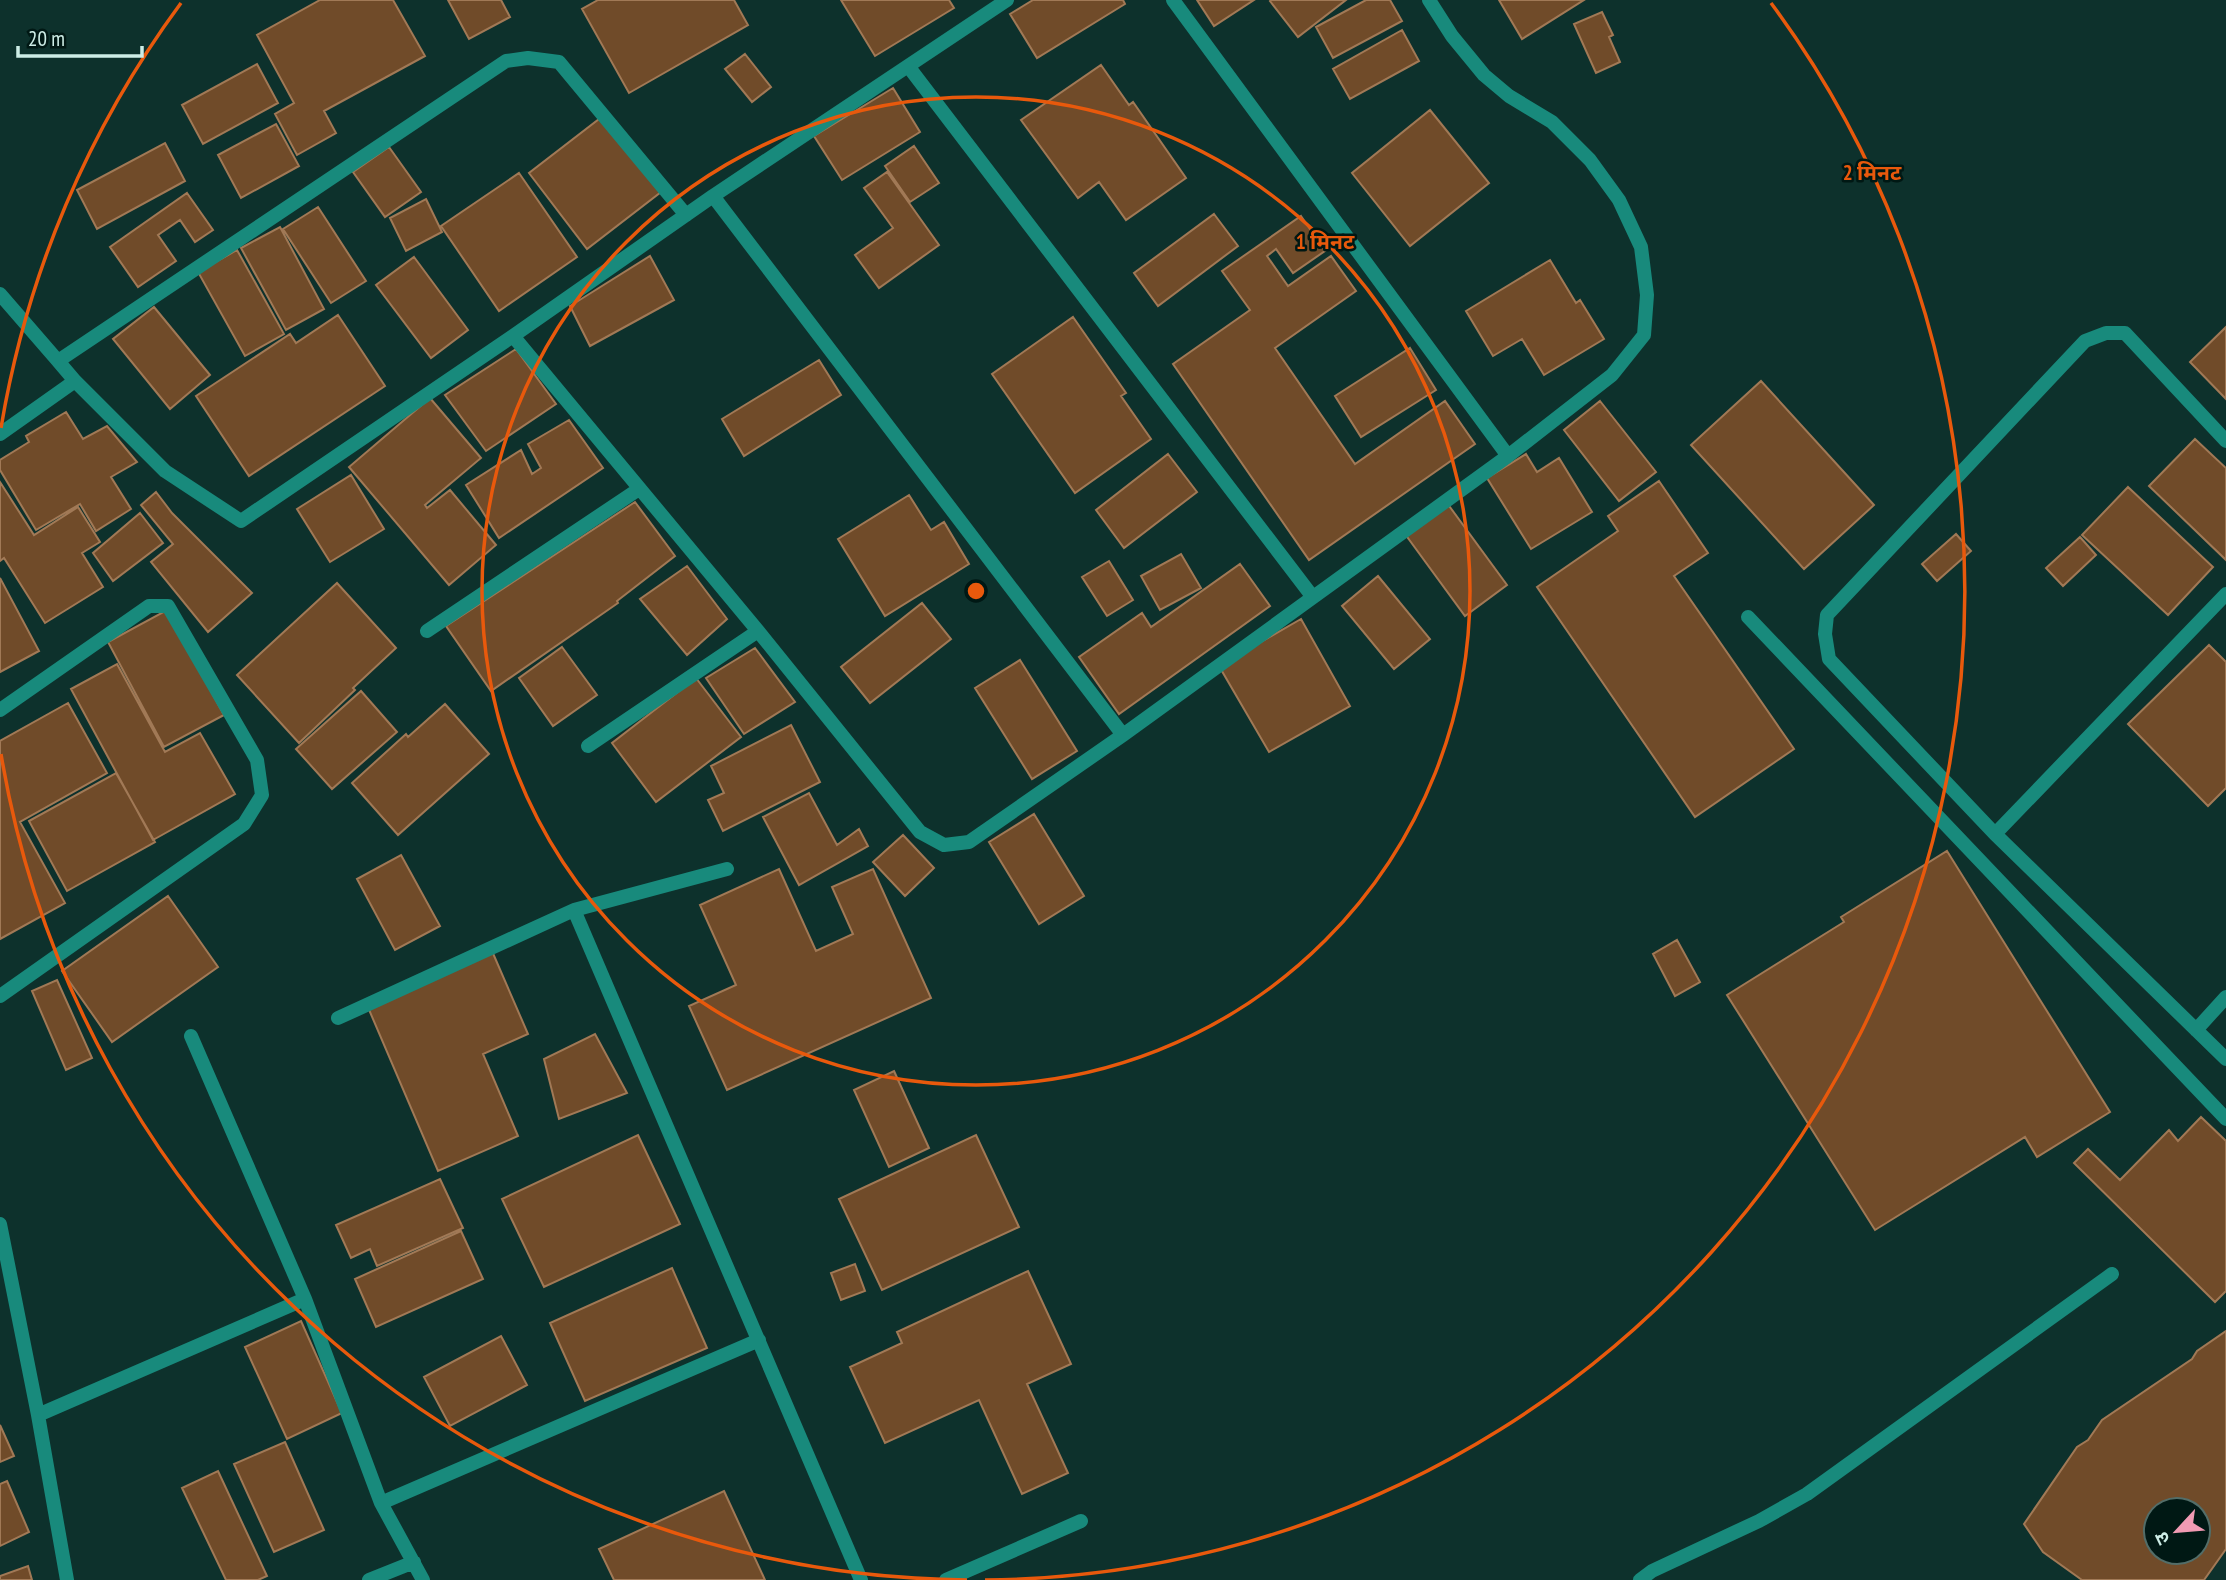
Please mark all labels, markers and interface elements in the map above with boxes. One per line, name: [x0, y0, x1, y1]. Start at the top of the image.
scale bar: [18, 14, 142, 58]
text: 20 m: [28, 25, 65, 52]
text: 2 मिनट: [1843, 159, 1902, 186]
text: 1 मिनट: [1296, 228, 1355, 255]
centre of rings: [964, 579, 988, 603]
north arrow: [2142, 1496, 2212, 1566]
text: उ: [2148, 1527, 2175, 1549]

